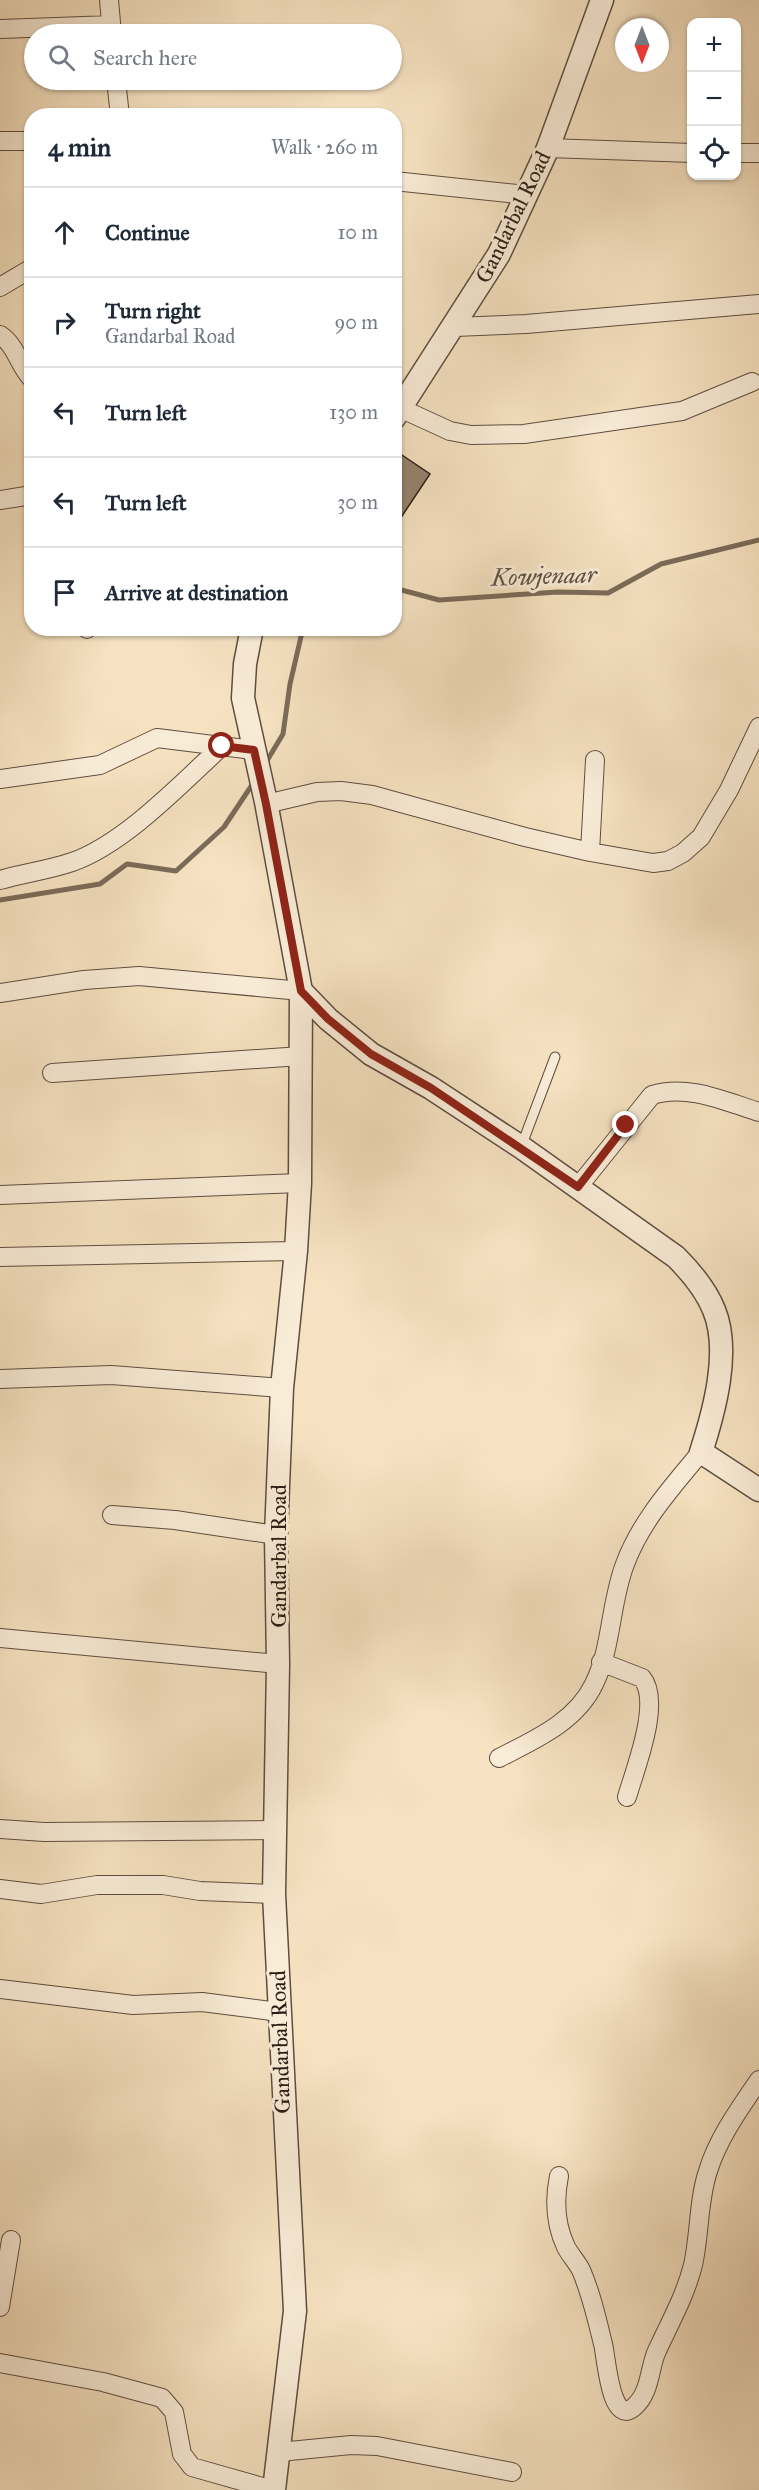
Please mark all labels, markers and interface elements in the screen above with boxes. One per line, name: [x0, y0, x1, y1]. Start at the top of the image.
north arrow: [615, 18, 669, 72]
map controls: [687, 18, 741, 180]
button: +: [687, 18, 741, 72]
search box: [24, 24, 402, 90]
icon: search: [45, 41, 78, 74]
text: Search here: [93, 44, 197, 71]
button: −: [687, 72, 741, 126]
button: locate: [687, 126, 741, 180]
text: 4 min: [48, 131, 111, 163]
text: Walk · 260 m: [271, 135, 378, 159]
street label: Gandarbal Road: [469, 147, 557, 287]
icon: ahead: [48, 216, 81, 249]
text: Continue: [105, 219, 190, 246]
text: 10 m: [337, 220, 378, 244]
text: Turn right: [105, 297, 201, 324]
icon: right: [48, 306, 81, 339]
text: 90 m: [335, 310, 378, 334]
text: Gandarbal Road: [105, 324, 235, 348]
icon: left: [48, 396, 81, 429]
text: Turn left: [105, 399, 187, 426]
text: 130 m: [329, 400, 378, 424]
icon: left: [48, 486, 81, 519]
text: Turn left: [105, 489, 187, 516]
text: 30 m: [337, 490, 378, 514]
water label: Kowjenaar: [490, 559, 599, 593]
icon: arrive: [48, 576, 81, 609]
text: Arrive at destination: [105, 579, 288, 606]
route start: [208, 732, 234, 758]
route end: [612, 1111, 638, 1137]
street label: Gandarbal Road: [265, 1484, 292, 1628]
street label: Gandarbal Road: [264, 1970, 296, 2114]

